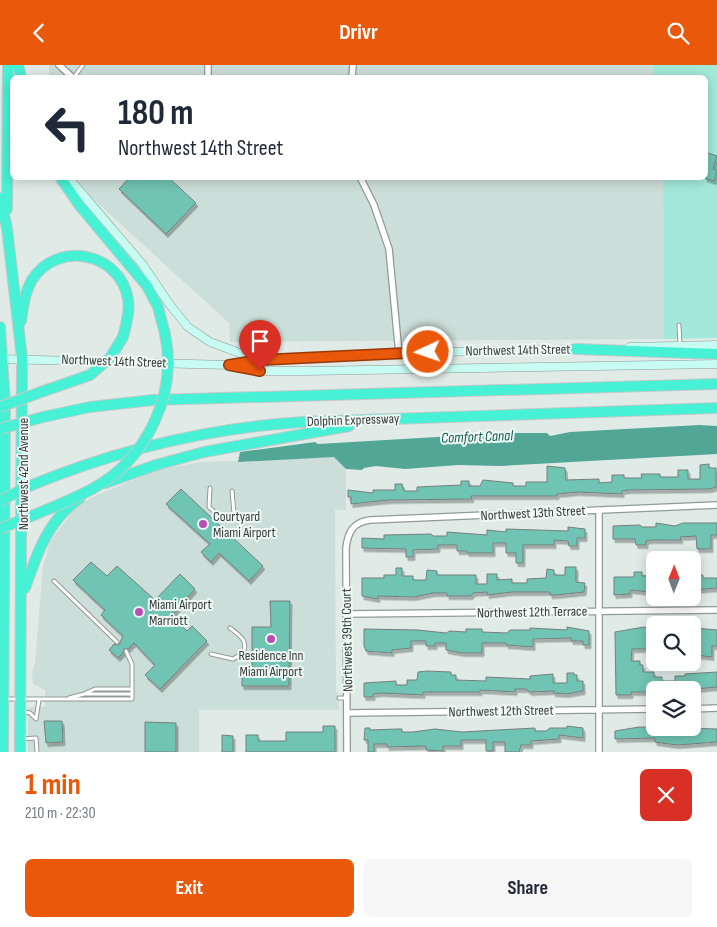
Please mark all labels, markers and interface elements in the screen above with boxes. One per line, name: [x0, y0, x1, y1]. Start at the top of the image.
icon: back: [25, 19, 53, 47]
text: Drivr: [339, 19, 378, 46]
icon: search: [664, 19, 692, 47]
text: 180 m: [118, 92, 194, 135]
icon: left: [35, 95, 100, 160]
text: Northwest 14th Street: [118, 135, 283, 162]
pin: [239, 320, 281, 371]
position arrow: [401, 325, 453, 377]
icon: arrive: [246, 327, 274, 355]
street label: Northwest 14th Street: [465, 341, 571, 359]
street label: Northwest 14th Street: [61, 351, 167, 371]
street label: Dolphin Expressway: [307, 410, 400, 430]
street label: Northwest 42nd Avenue: [15, 418, 32, 530]
water label: Comfort Canal: [441, 426, 515, 448]
street label: Northwest 13th Street: [480, 502, 586, 524]
place label: Courtyard Miami Airport: [213, 508, 276, 541]
marker: Courtyard Miami Airport: [197, 518, 209, 530]
north arrow: [646, 551, 701, 606]
map controls: [646, 551, 701, 736]
street label: Northwest 39th Court: [338, 588, 356, 692]
place label: Miami Airport Marriott: [149, 596, 212, 629]
street label: Northwest 12th Terrace: [477, 603, 587, 621]
marker: Miami Airport Marriott: [133, 606, 145, 618]
button: search: [646, 616, 701, 671]
marker: Residence Inn Miami Airport: [265, 633, 277, 645]
place label: Residence Inn Miami Airport: [238, 647, 304, 680]
button: layers: [646, 681, 701, 736]
street label: Northwest 12th Street: [448, 702, 554, 720]
text: 1 min: [25, 767, 81, 803]
button: close: [640, 769, 692, 821]
text: 210 m · 22:30: [25, 804, 96, 823]
button: Exit: [25, 859, 354, 917]
button: Share: [364, 859, 692, 917]

